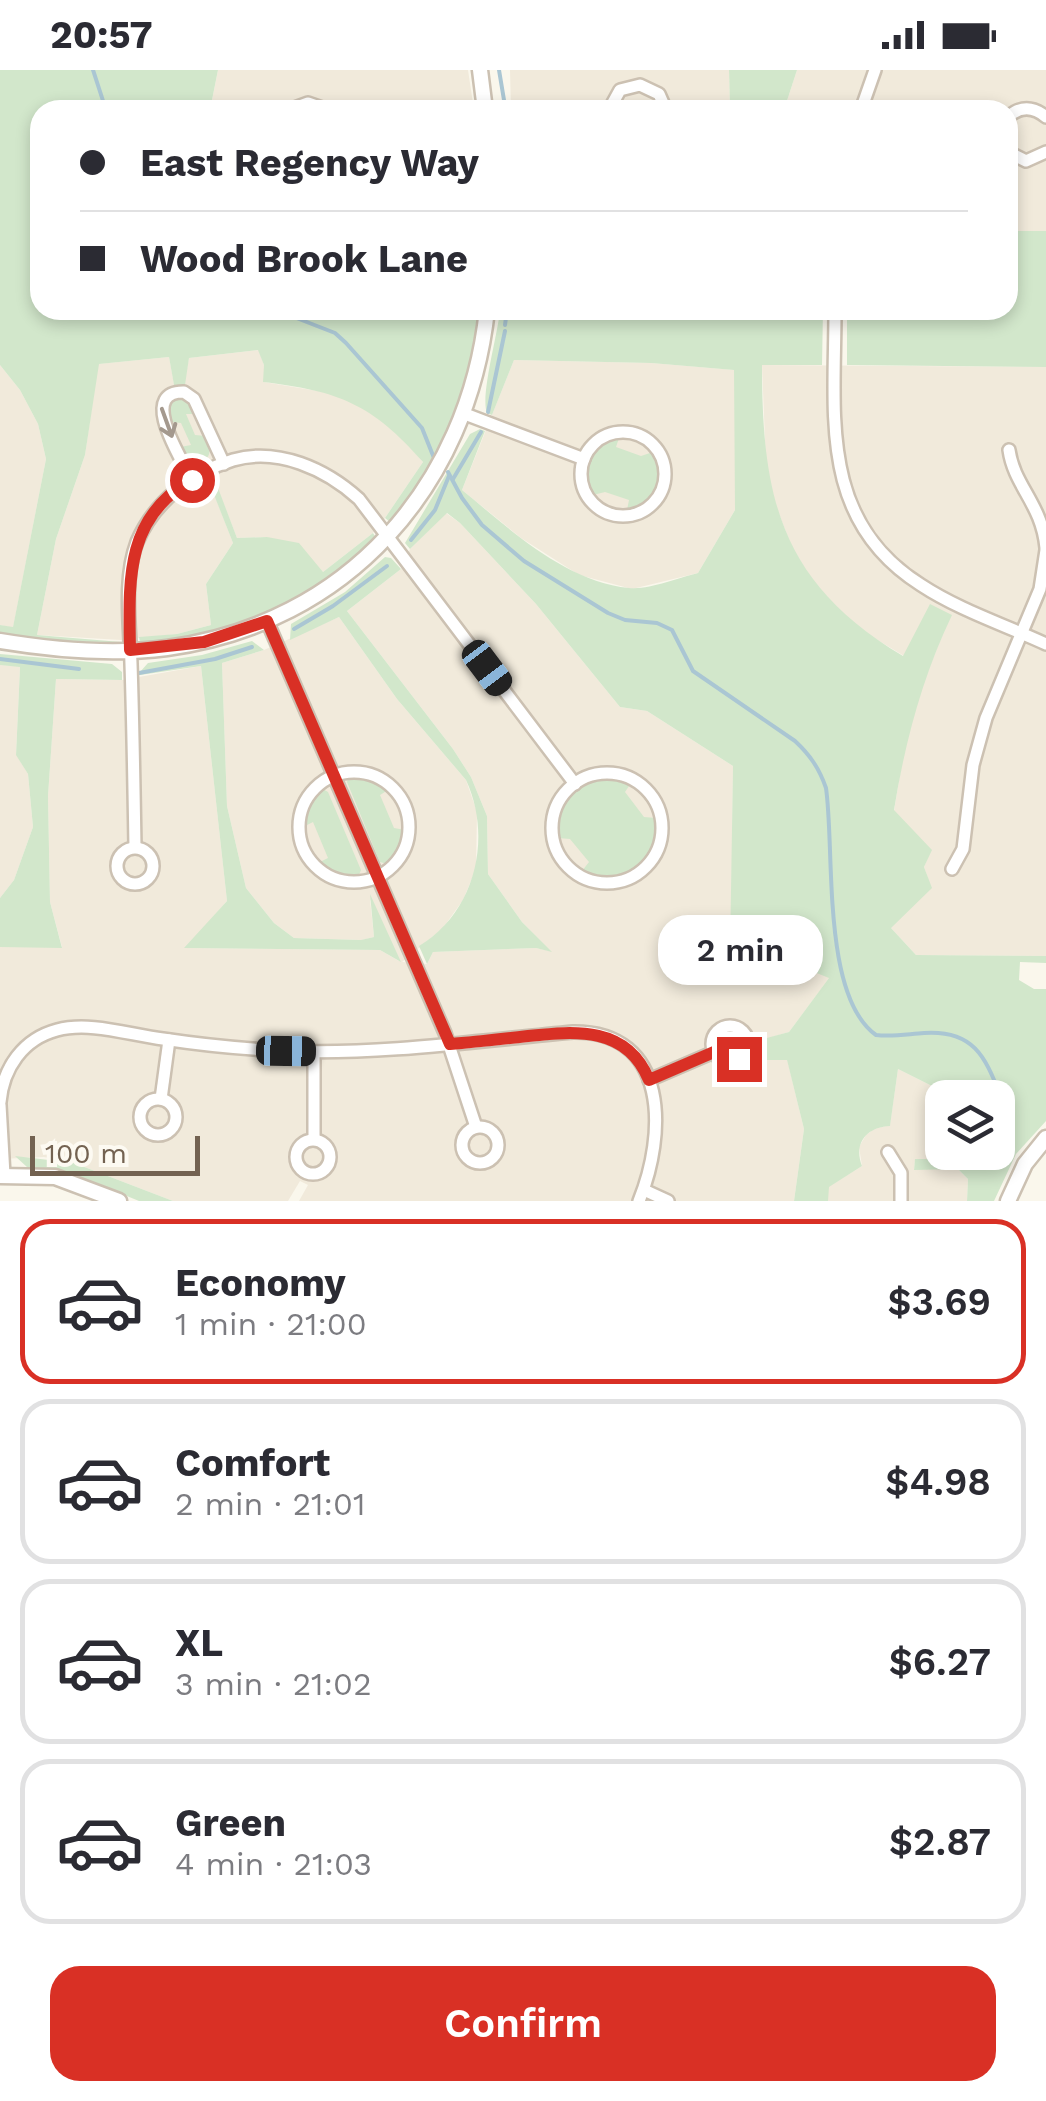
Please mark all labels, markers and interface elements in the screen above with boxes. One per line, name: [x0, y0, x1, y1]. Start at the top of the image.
text: 20:57: [50, 13, 153, 57]
text: East Regency Way: [140, 141, 479, 185]
text: Wood Brook Lane: [140, 237, 468, 281]
one-way arrow: [159, 407, 177, 438]
route start: [170, 458, 215, 503]
car: [457, 635, 517, 701]
callout: 2 min: [656, 914, 822, 984]
text: 2 min: [697, 931, 784, 969]
car: [256, 1035, 316, 1067]
route end: [717, 1037, 762, 1082]
map controls: [925, 1080, 1015, 1170]
button: layers: [925, 1080, 1015, 1170]
scale bar: [30, 1131, 200, 1176]
text: 100 m: [45, 1137, 127, 1170]
icon: car: [55, 1257, 145, 1347]
text: Economy: [175, 1261, 346, 1305]
text: $3.69: [887, 1280, 991, 1324]
text: 1 min · 21:00: [175, 1305, 367, 1343]
icon: car: [55, 1437, 145, 1527]
text: Comfort: [175, 1441, 330, 1485]
text: $4.98: [885, 1460, 991, 1504]
text: 2 min · 21:01: [175, 1485, 365, 1523]
icon: car: [55, 1617, 145, 1707]
text: XL: [175, 1621, 223, 1665]
text: $6.27: [889, 1640, 991, 1684]
text: 3 min · 21:02: [175, 1665, 372, 1703]
icon: car: [55, 1797, 145, 1887]
text: Green: [175, 1801, 286, 1845]
text: $2.87: [889, 1820, 991, 1864]
text: 4 min · 21:03: [175, 1845, 372, 1883]
button: Confirm: [50, 1966, 996, 2081]

